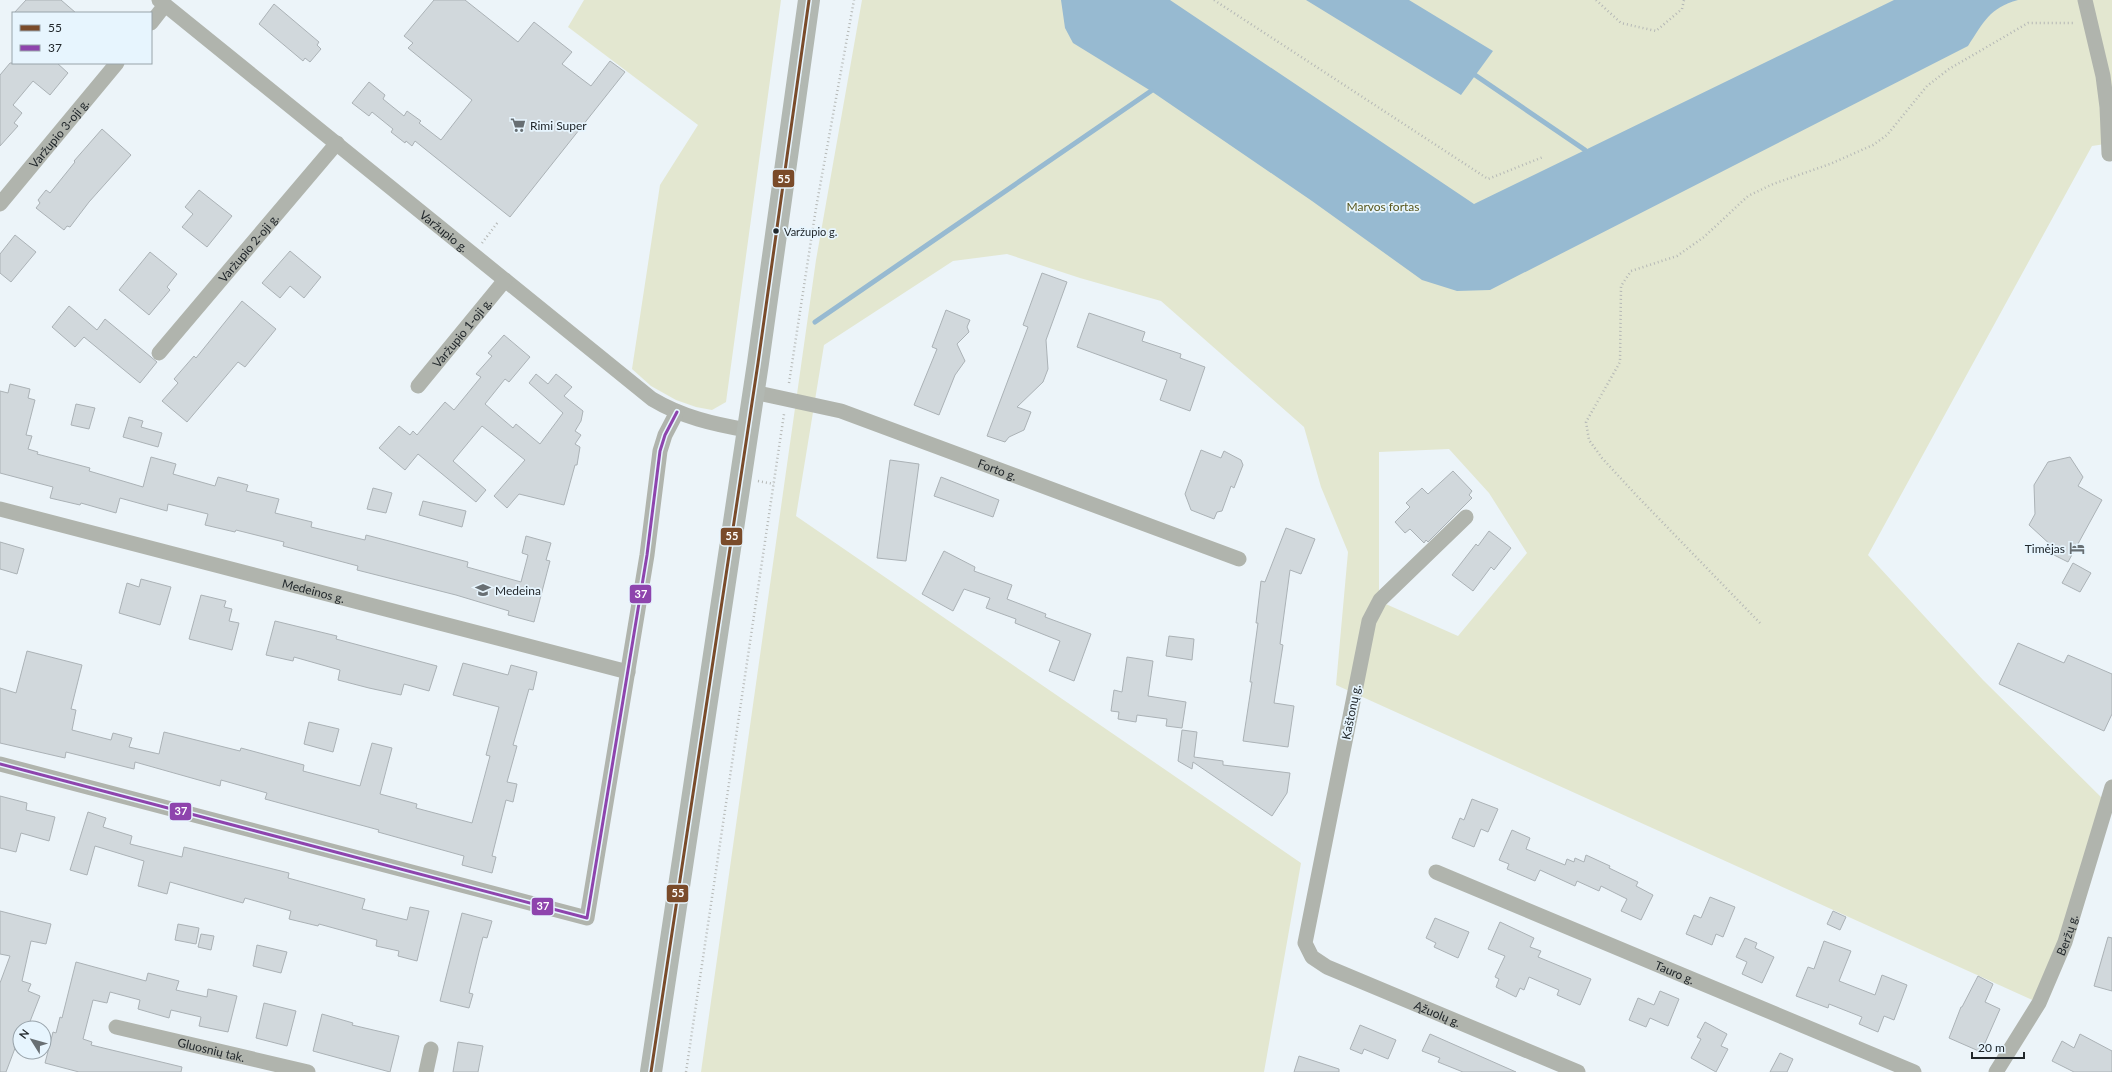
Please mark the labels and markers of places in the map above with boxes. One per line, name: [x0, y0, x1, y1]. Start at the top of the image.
supermarket icon: Rimi Super: [509, 116, 527, 134]
place label: Rimi Super: [530, 118, 587, 133]
place label: Varžupio g.: [784, 225, 837, 238]
marker: Varžupio g.: [771, 226, 781, 236]
hotel icon: Timėjas: [2068, 539, 2086, 557]
place label: Timėjas: [2025, 541, 2065, 556]
school or university icon: Medeina: [474, 581, 492, 599]
place label: Medeina: [495, 583, 541, 598]

